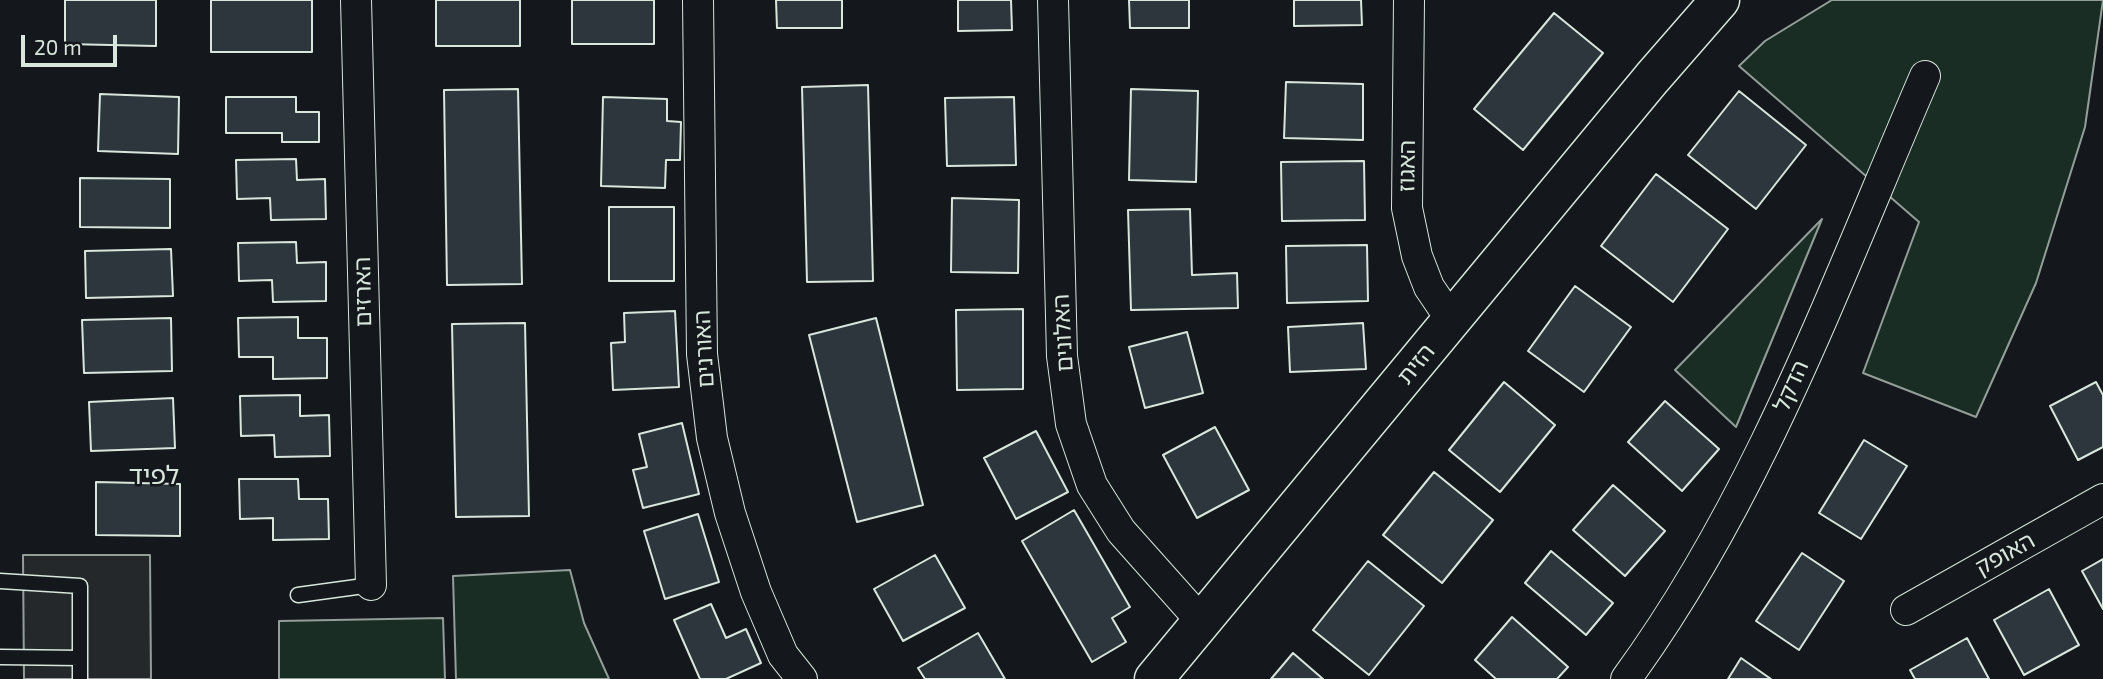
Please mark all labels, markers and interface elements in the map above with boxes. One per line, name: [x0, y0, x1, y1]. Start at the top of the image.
scale bar: [24, 21, 121, 65]
text: 20 m: [34, 34, 82, 59]
street label: האגוז: [1393, 140, 1421, 192]
street label: הארזים: [349, 257, 377, 327]
street label: האלונים: [1047, 293, 1079, 373]
street label: האורנים: [688, 309, 720, 389]
street label: הזית: [1391, 338, 1441, 390]
street label: הדקל: [1768, 356, 1814, 416]
district label: לפיד: [129, 459, 179, 491]
street label: האופק: [1970, 526, 2040, 582]

